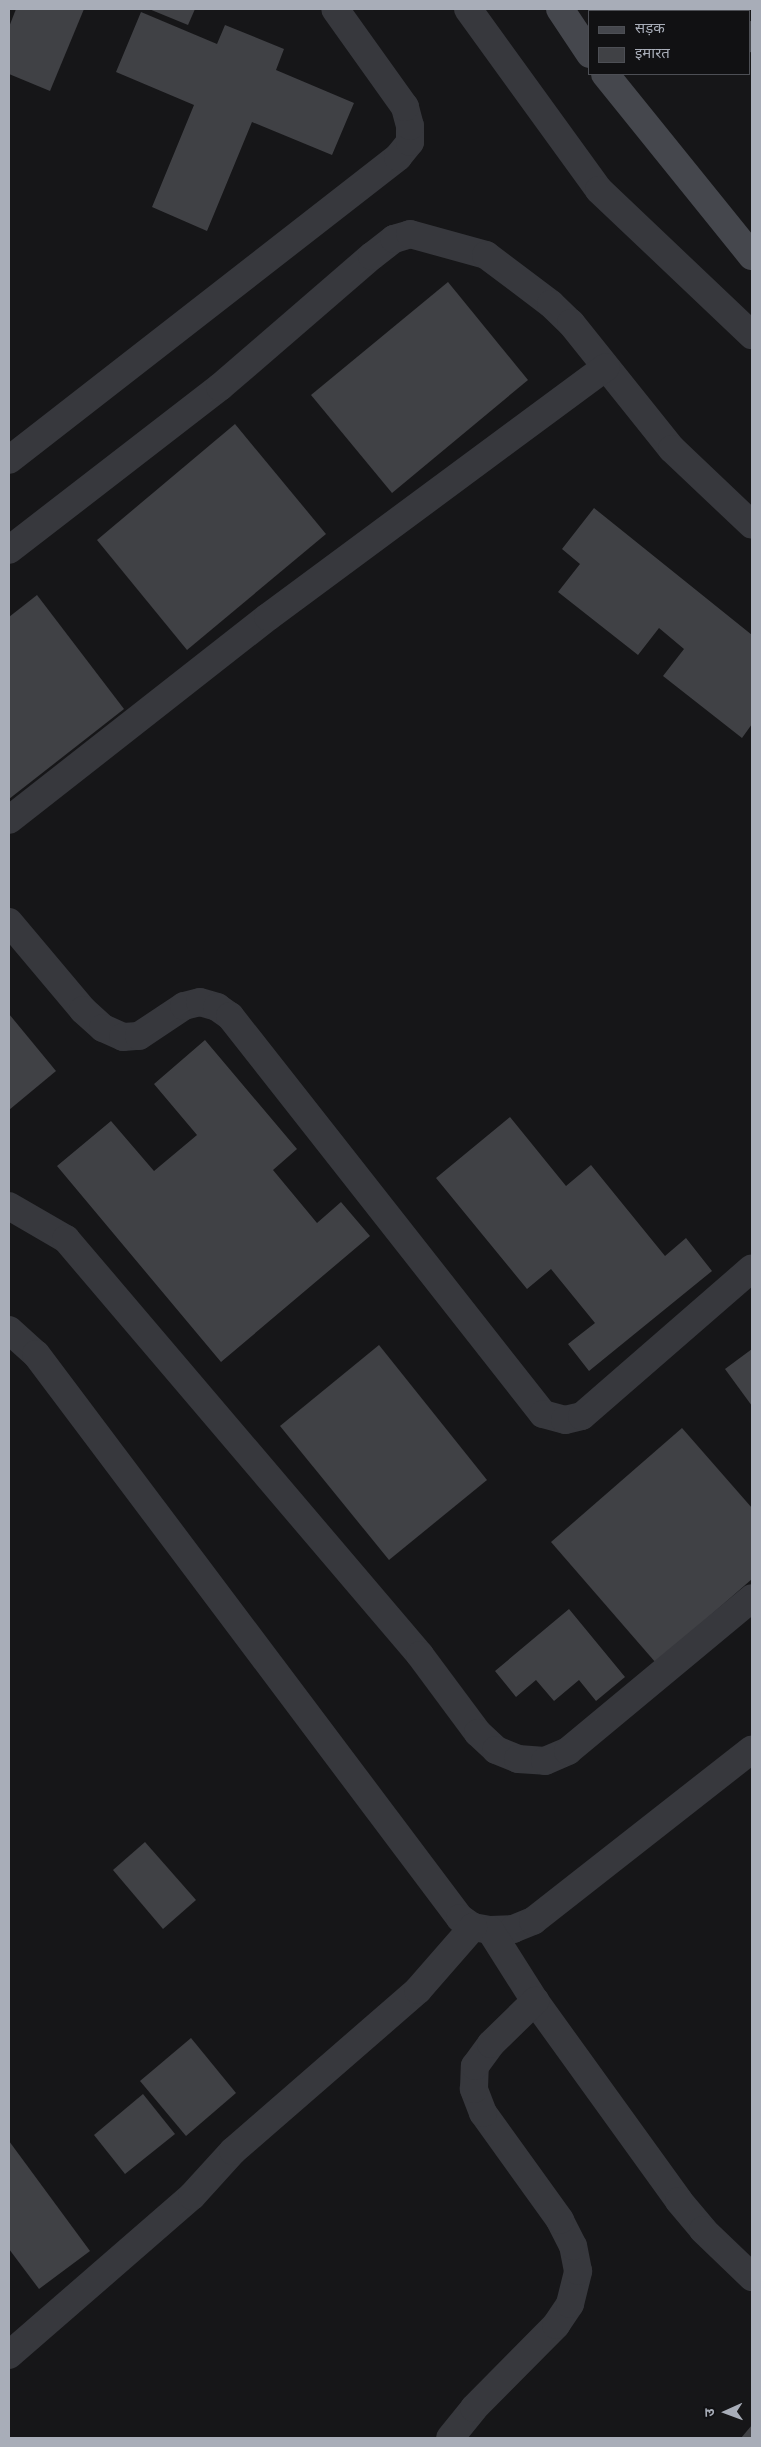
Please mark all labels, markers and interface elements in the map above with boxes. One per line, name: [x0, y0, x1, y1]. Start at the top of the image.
legend: [588, 10, 751, 75]
text: सड़क: [635, 20, 665, 39]
text: इमारत: [635, 45, 670, 64]
north arrow: [701, 2387, 751, 2437]
text: उ: [702, 2408, 719, 2417]

